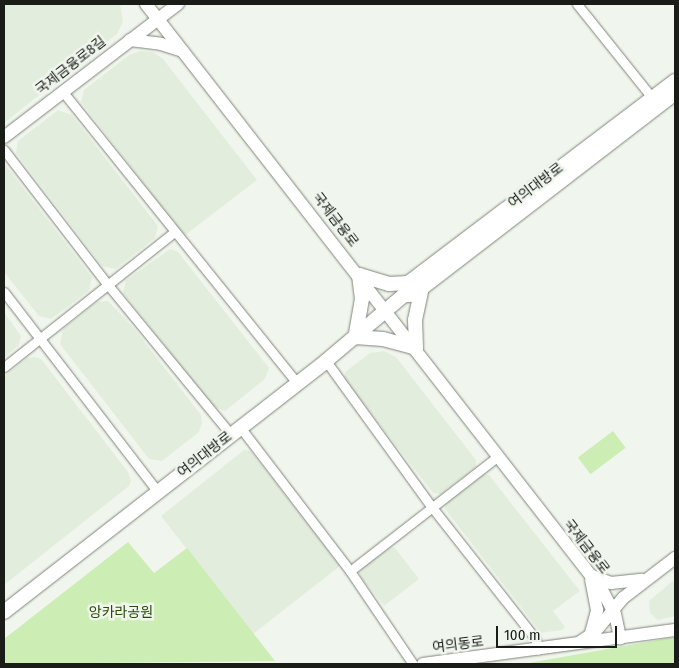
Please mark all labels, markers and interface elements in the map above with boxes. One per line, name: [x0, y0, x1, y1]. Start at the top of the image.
street label: 국제금융로8길: [33, 33, 109, 99]
street label: 여의대방로: [505, 160, 567, 212]
street label: 국제금융로: [309, 189, 361, 251]
street label: 여의대방로: [174, 429, 236, 481]
street label: 국제금융로: [560, 516, 612, 578]
park label: 앙카라공원: [89, 605, 153, 621]
scale bar: [499, 616, 620, 648]
text: 100 m: [504, 626, 541, 644]
street label: 여의동로: [431, 634, 485, 656]

